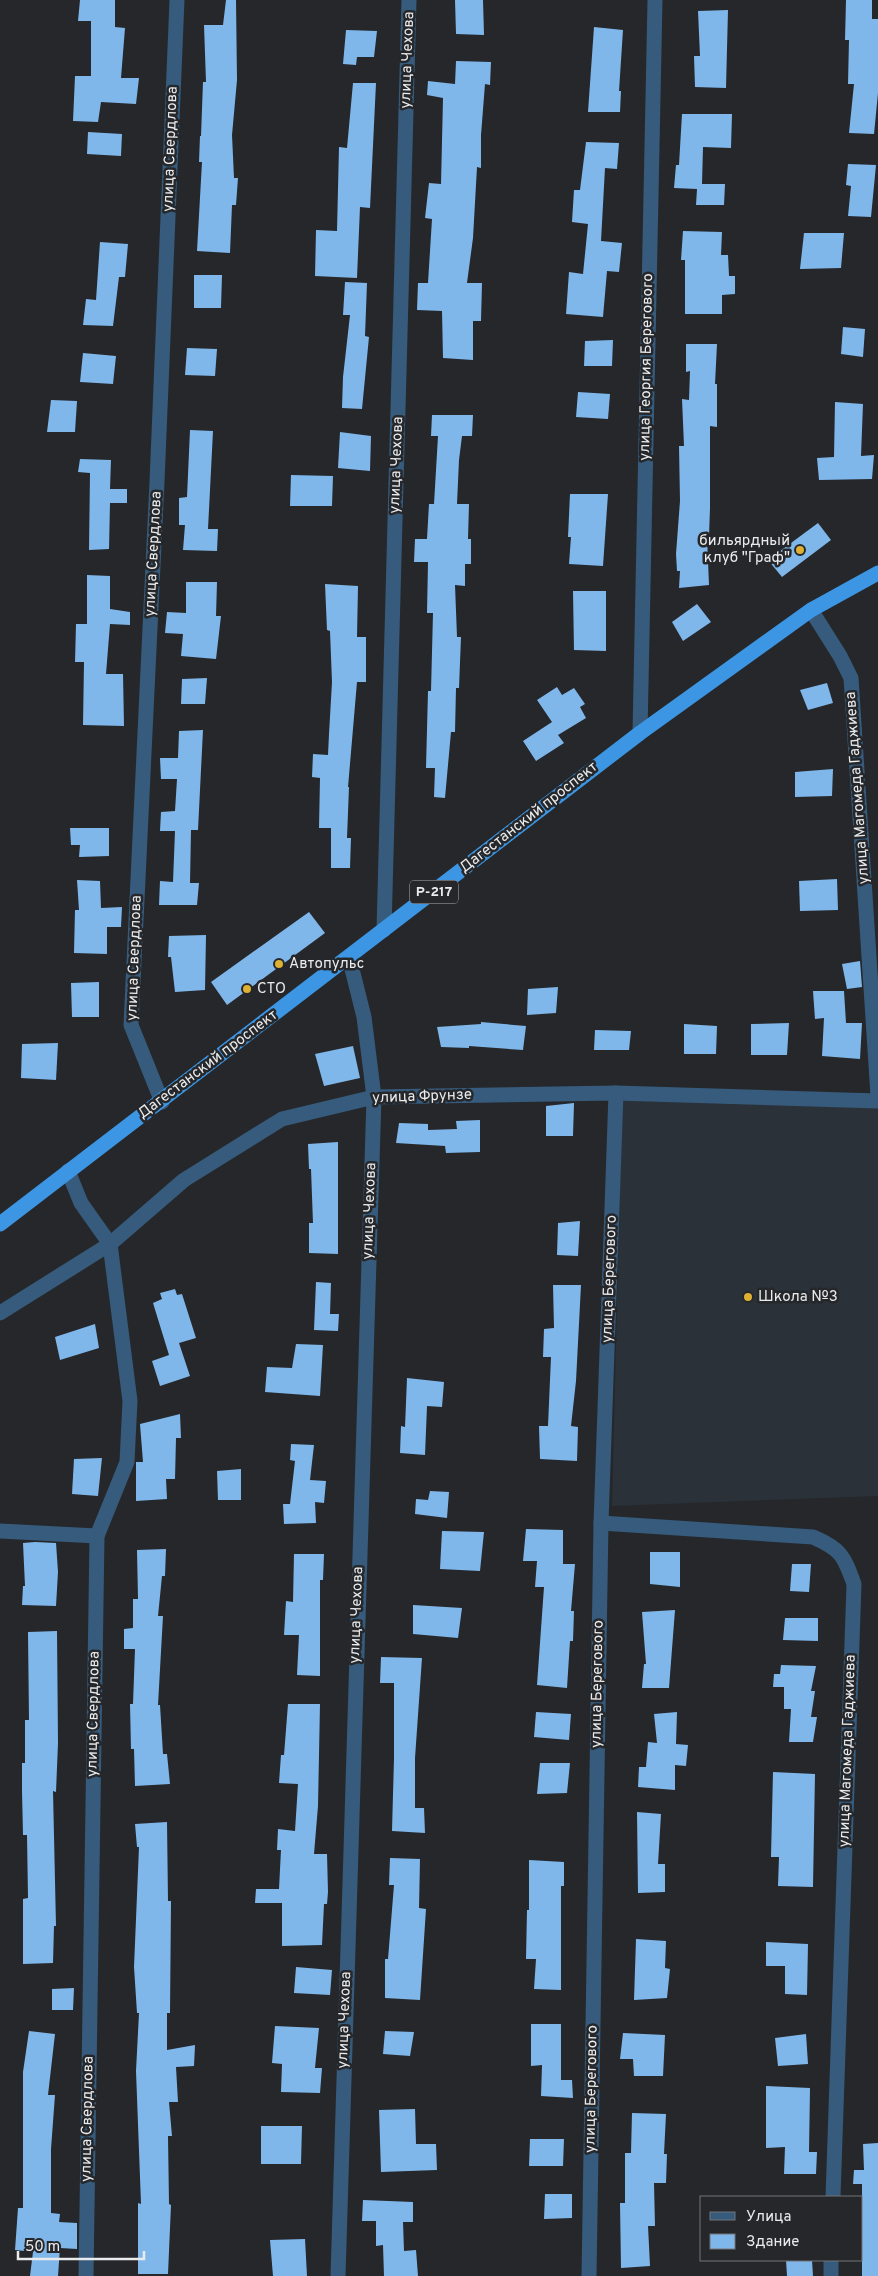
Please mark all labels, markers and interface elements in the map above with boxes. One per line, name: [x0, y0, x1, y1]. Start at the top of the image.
street label: улица Чехова: [397, 11, 419, 109]
street label: улица Свердлова: [159, 86, 183, 212]
street label: улица Георгия Берегового: [636, 273, 658, 461]
street label: улица Чехова: [386, 416, 408, 514]
street label: улица Свердлова: [141, 491, 167, 617]
place label: бильярдный клуб "Граф": [699, 532, 790, 568]
marker: бильярдный клуб "Граф": [794, 544, 806, 556]
street label: улица Магомеда Гаджиева: [842, 691, 874, 885]
street label: Дагестанский проспект: [456, 758, 602, 878]
road number: Р-217: [410, 880, 458, 904]
street label: улица Свердлова: [123, 895, 147, 1021]
place label: Автопульс: [289, 955, 364, 974]
marker: Автопульс: [273, 958, 285, 970]
place label: СТО: [257, 980, 286, 999]
marker: СТО: [241, 983, 253, 995]
street label: Дагестанский проспект: [134, 1006, 282, 1124]
street label: улица Фрунзе: [372, 1086, 472, 1108]
street label: улица Чехова: [359, 1162, 381, 1260]
street label: улица Берегового: [598, 1215, 622, 1343]
place label: Школа №3: [758, 1288, 838, 1307]
marker: Школа №3: [742, 1291, 754, 1303]
street label: улица Чехова: [346, 1566, 368, 1664]
street label: улица Берегового: [587, 1620, 609, 1748]
street label: улица Свердлова: [83, 1651, 105, 1777]
street label: улица Магомеда Гаджиева: [835, 1654, 861, 1848]
street label: улица Чехова: [334, 1971, 356, 2069]
street label: улица Берегового: [581, 2025, 603, 2153]
street label: улица Свердлова: [77, 2056, 99, 2182]
legend: [700, 2196, 863, 2261]
text: Улица: [746, 2208, 791, 2227]
scale bar: [18, 2228, 144, 2260]
text: Здание: [746, 2233, 799, 2252]
text: 50 m: [25, 2238, 60, 2257]

